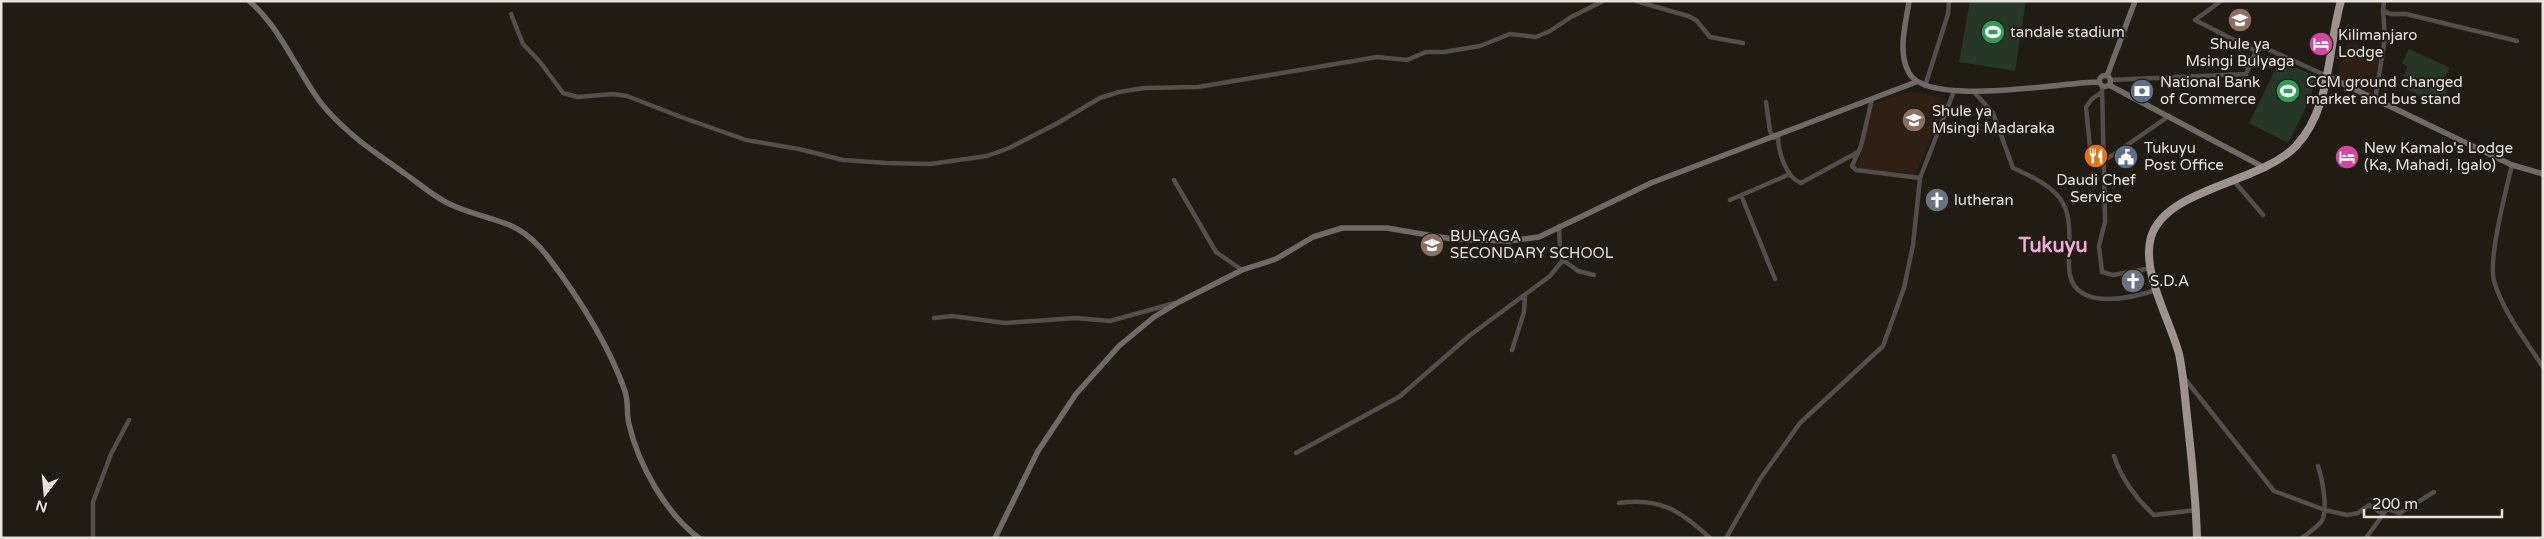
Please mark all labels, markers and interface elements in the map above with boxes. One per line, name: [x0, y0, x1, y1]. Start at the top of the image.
school or university icon: Shule ya Msingi Bulyaga: [2227, 7, 2253, 33]
sports icon: tandale stadium: [1980, 19, 2006, 45]
place label: tandale stadium: [2010, 23, 2125, 41]
place label: Kilimanjaro Lodge: [2338, 26, 2417, 61]
hotel icon: Kilimanjaro Lodge: [2308, 31, 2334, 57]
place label: Shule ya Msingi Bulyaga: [2186, 35, 2294, 70]
place label: National Bank of Commerce: [2160, 73, 2260, 108]
place label: CCM ground changed market and bus stand: [2306, 73, 2463, 108]
bank icon: National Bank of Commerce: [2129, 78, 2155, 104]
sports icon: CCM ground changed market and bus stand: [2275, 78, 2301, 104]
place label: Shule ya Msingi Madaraka: [1932, 102, 2055, 137]
school or university icon: Shule ya Msingi Madaraka: [1901, 107, 1927, 133]
place label: Tukuyu Post Office: [2144, 139, 2224, 174]
place label: New Kamalo's Lodge (Ka, Mahadi, Igalo): [2364, 139, 2513, 174]
restaurant icon: Daudi Chef Service: [2083, 143, 2109, 169]
public building icon: Tukuyu Post Office: [2113, 144, 2139, 170]
hotel icon: New Kamalo's Lodge (Ka, Mahadi, Igalo): [2334, 144, 2360, 170]
place label: Daudi Chef Service: [2056, 171, 2136, 206]
church icon: lutheran: [1924, 187, 1950, 213]
place label: lutheran: [1954, 191, 2014, 209]
place label: BULYAGA SECONDARY SCHOOL: [1450, 227, 1614, 262]
school or university icon: BULYAGA SECONDARY SCHOOL: [1419, 232, 1445, 258]
district label: Tukuyu: [2017, 234, 2088, 258]
church icon: S.D.A: [2120, 268, 2146, 294]
place label: S.D.A: [2150, 272, 2189, 290]
north arrow: [20, 469, 70, 519]
scale bar: [2364, 486, 2502, 518]
text: 200 m: [2372, 495, 2418, 513]
text: N: [34, 496, 49, 516]

